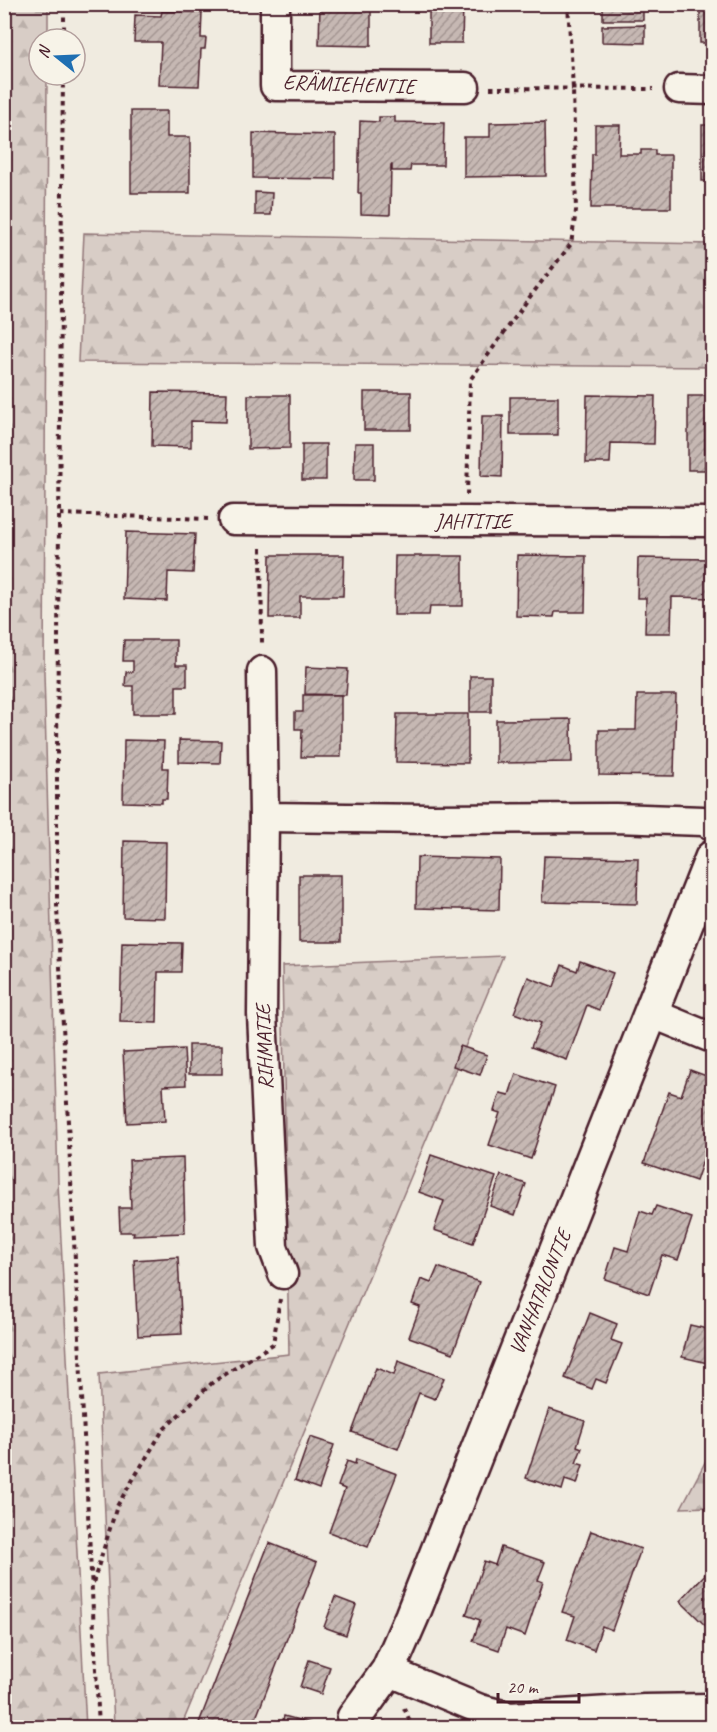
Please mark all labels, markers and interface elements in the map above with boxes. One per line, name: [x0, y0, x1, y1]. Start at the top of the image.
north arrow: [27, 27, 87, 87]
text: N: [33, 42, 56, 60]
street label: ERÄMIEHENTIE: [283, 69, 418, 99]
street label: JAHTITIE: [434, 508, 514, 534]
street label: RIHMATIE: [249, 1001, 278, 1090]
street label: VANHATALONTIE: [503, 1223, 578, 1358]
scale bar: [498, 1666, 579, 1704]
text: 20 m: [507, 1676, 540, 1698]

